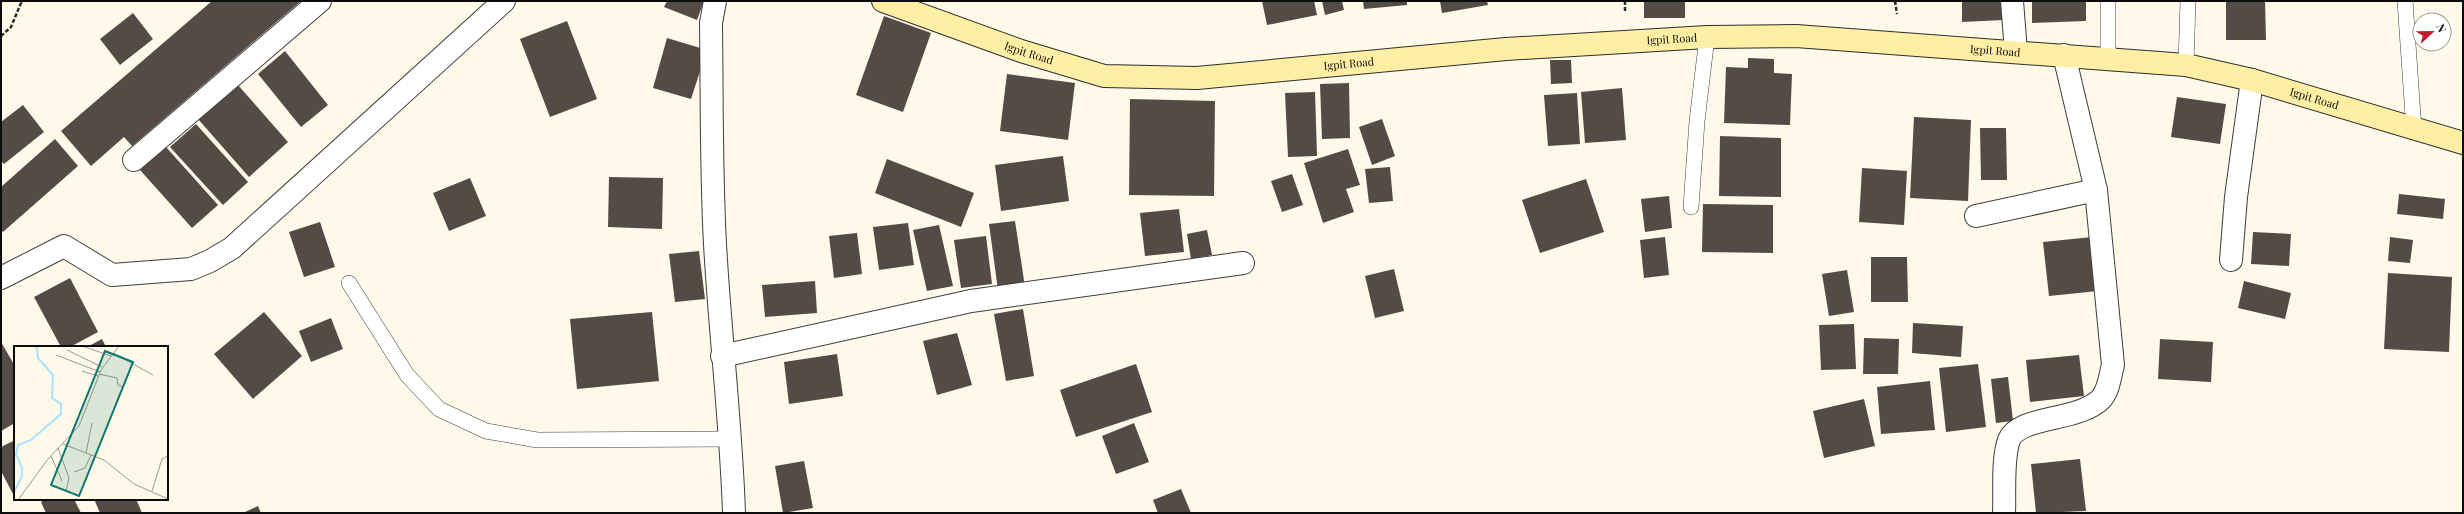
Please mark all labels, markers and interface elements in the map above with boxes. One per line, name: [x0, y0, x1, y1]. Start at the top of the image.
north arrow: [2412, 12, 2452, 52]
text: N: [2433, 22, 2450, 35]
street label: Igpit Road: [1646, 30, 1698, 48]
street label: Igpit Road: [1003, 38, 1056, 68]
street label: Igpit Road: [1969, 41, 2022, 60]
street label: Igpit Road: [1323, 53, 1375, 73]
street label: Igpit Road: [2288, 84, 2341, 113]
inset map: [14, 346, 168, 500]

